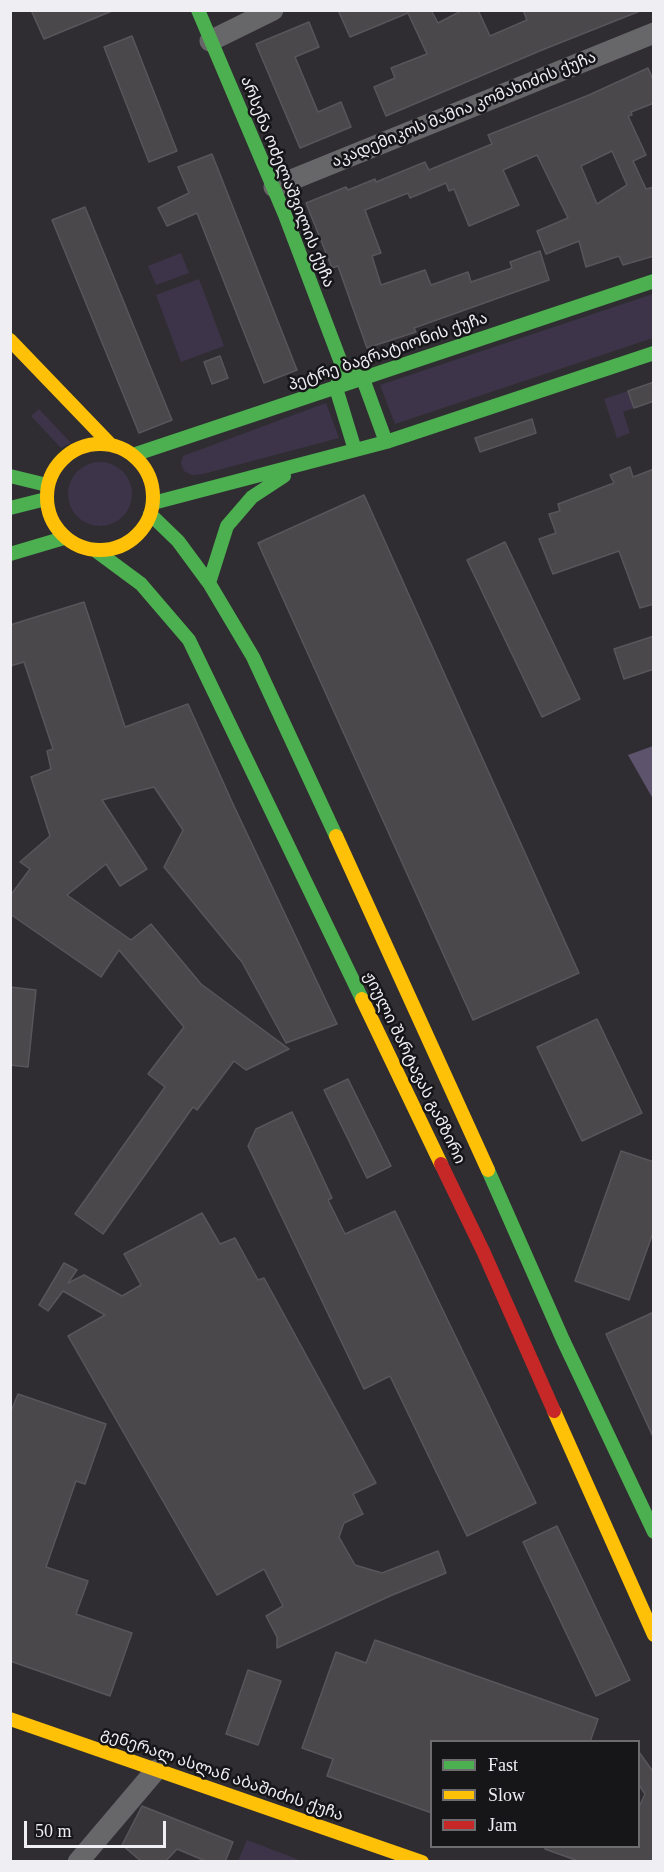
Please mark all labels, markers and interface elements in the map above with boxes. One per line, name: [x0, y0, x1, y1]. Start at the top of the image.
street label: აკადემიკოს მამია კომახიძის ქუჩა: [329, 48, 599, 172]
street label: არსენა ოძელაშვილის ქუჩა: [236, 74, 338, 290]
street label: პეტრე ბაგრატიონის ქუჩა: [286, 309, 490, 395]
street label: ჟიული შარტავას გამზირი: [359, 969, 469, 1167]
street label: გენერალ ასლან აბაშიძის ქუჩა: [98, 1724, 346, 1826]
legend: [430, 1740, 640, 1848]
text: Fast: [488, 1755, 518, 1775]
text: Slow: [488, 1785, 525, 1805]
scale bar: [27, 1809, 170, 1847]
text: Jam: [488, 1815, 517, 1835]
text: 50 m: [35, 1821, 72, 1841]

